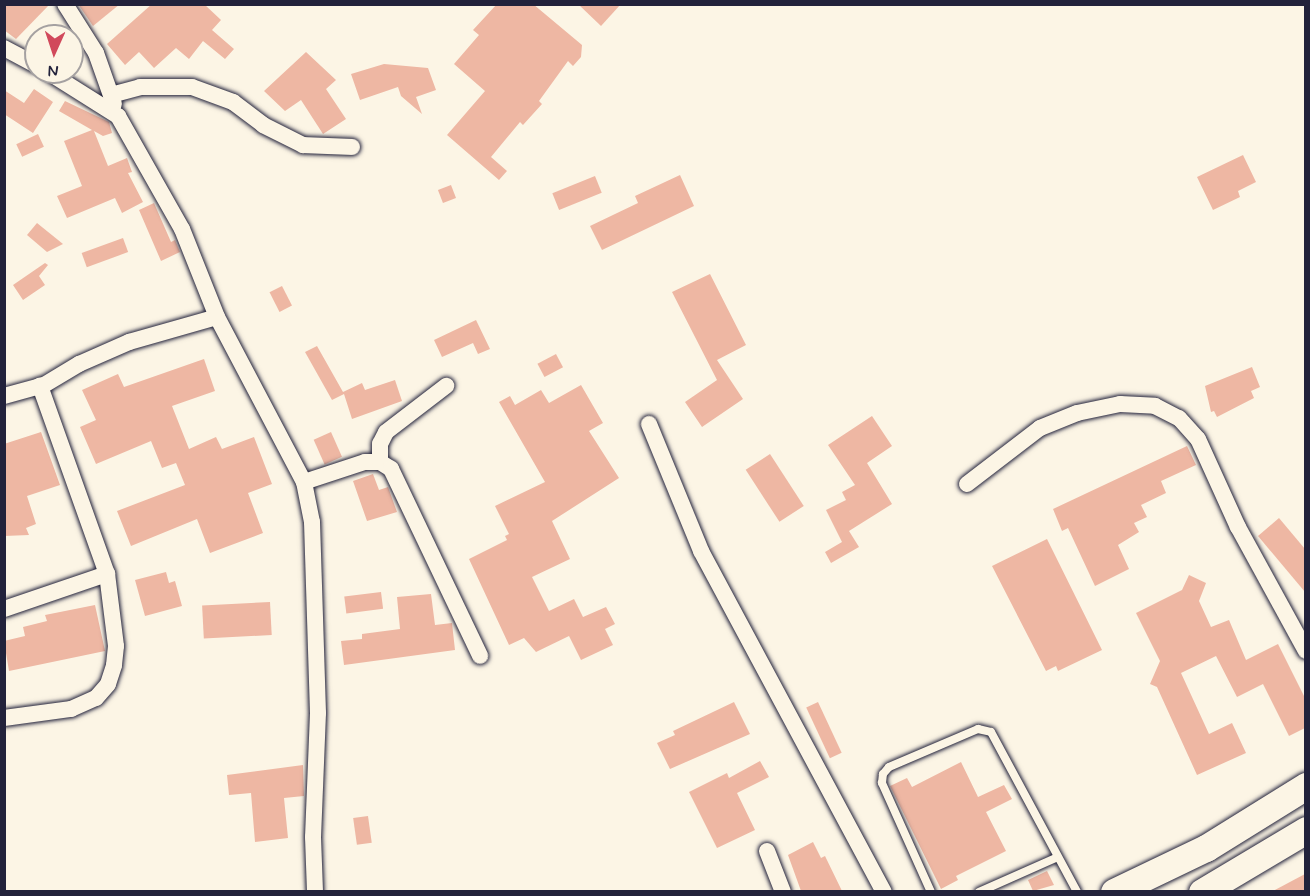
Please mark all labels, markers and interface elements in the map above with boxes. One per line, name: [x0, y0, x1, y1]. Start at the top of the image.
north arrow: [24, 24, 84, 84]
text: N: [47, 60, 59, 81]

